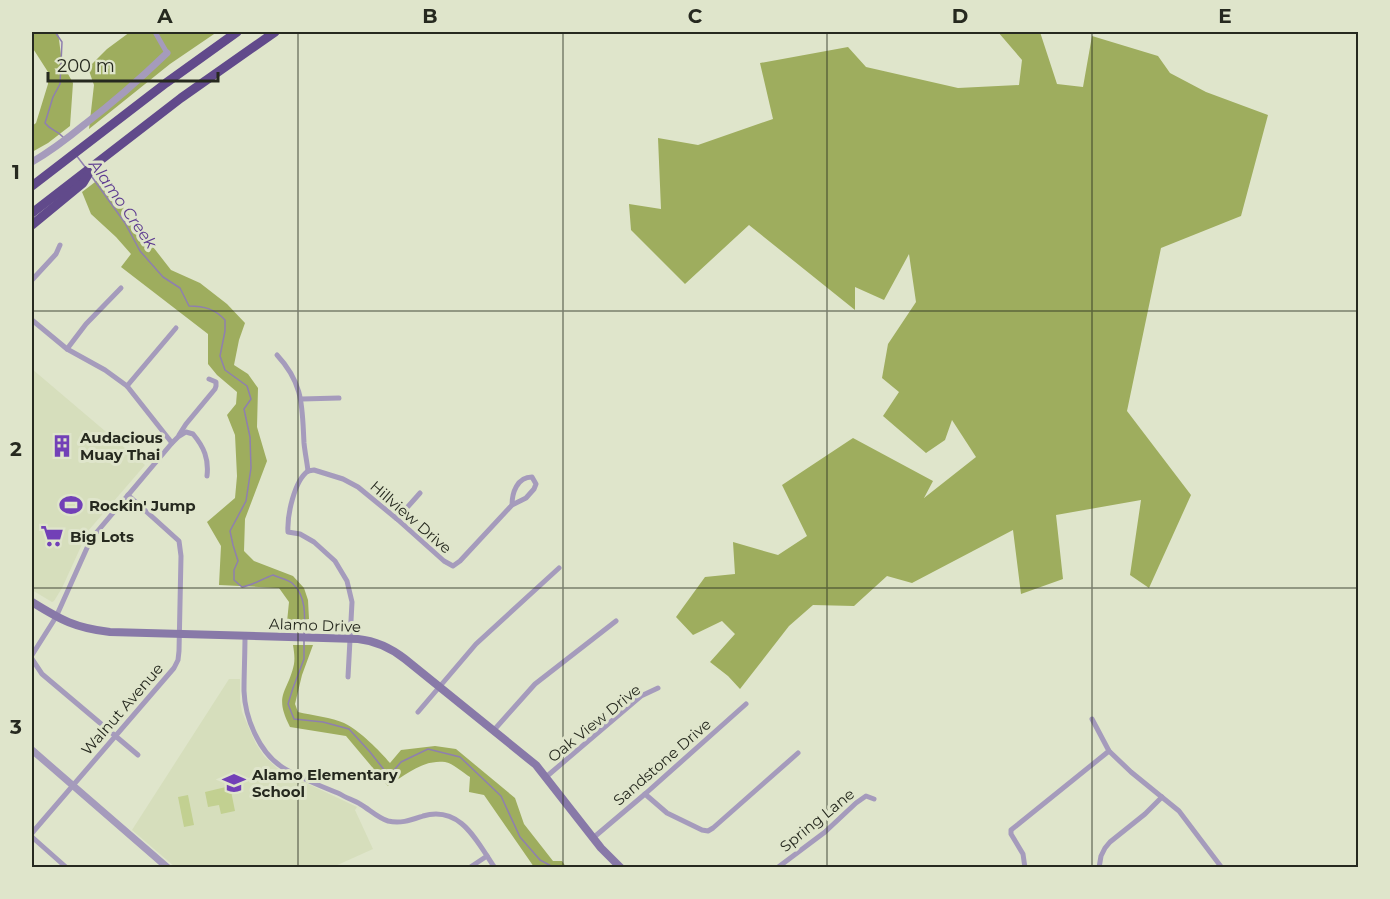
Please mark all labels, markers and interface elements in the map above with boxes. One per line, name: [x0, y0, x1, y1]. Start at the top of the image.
text: A: [156, 4, 173, 28]
text: B: [422, 4, 438, 28]
text: C: [688, 4, 703, 28]
text: D: [952, 4, 968, 28]
text: E: [1218, 4, 1232, 28]
scale bar: [48, 45, 218, 83]
text: 200 m: [57, 55, 115, 77]
water label: Alamo Creek: [85, 155, 162, 253]
text: 1: [12, 160, 20, 184]
place label: Audacious Muay Thai: [79, 428, 163, 464]
building icon: Audacious Muay Thai: [49, 433, 75, 459]
text: 2: [10, 437, 22, 461]
street label: Hillview Drive: [366, 476, 456, 558]
sports icon: Rockin' Jump: [58, 492, 84, 518]
place label: Rockin' Jump: [89, 496, 196, 515]
supermarket icon: Big Lots: [39, 523, 65, 549]
place label: Big Lots: [70, 527, 134, 546]
street label: Alamo Drive: [269, 614, 361, 636]
street label: Walnut Avenue: [77, 659, 167, 759]
street label: Oak View Drive: [544, 680, 644, 766]
street label: Sandstone Drive: [609, 714, 715, 810]
text: 3: [9, 715, 22, 739]
place label: Alamo Elementary School: [251, 765, 399, 801]
school or university icon: Alamo Elementary School: [221, 770, 247, 796]
street label: Spring Lane: [776, 784, 858, 856]

